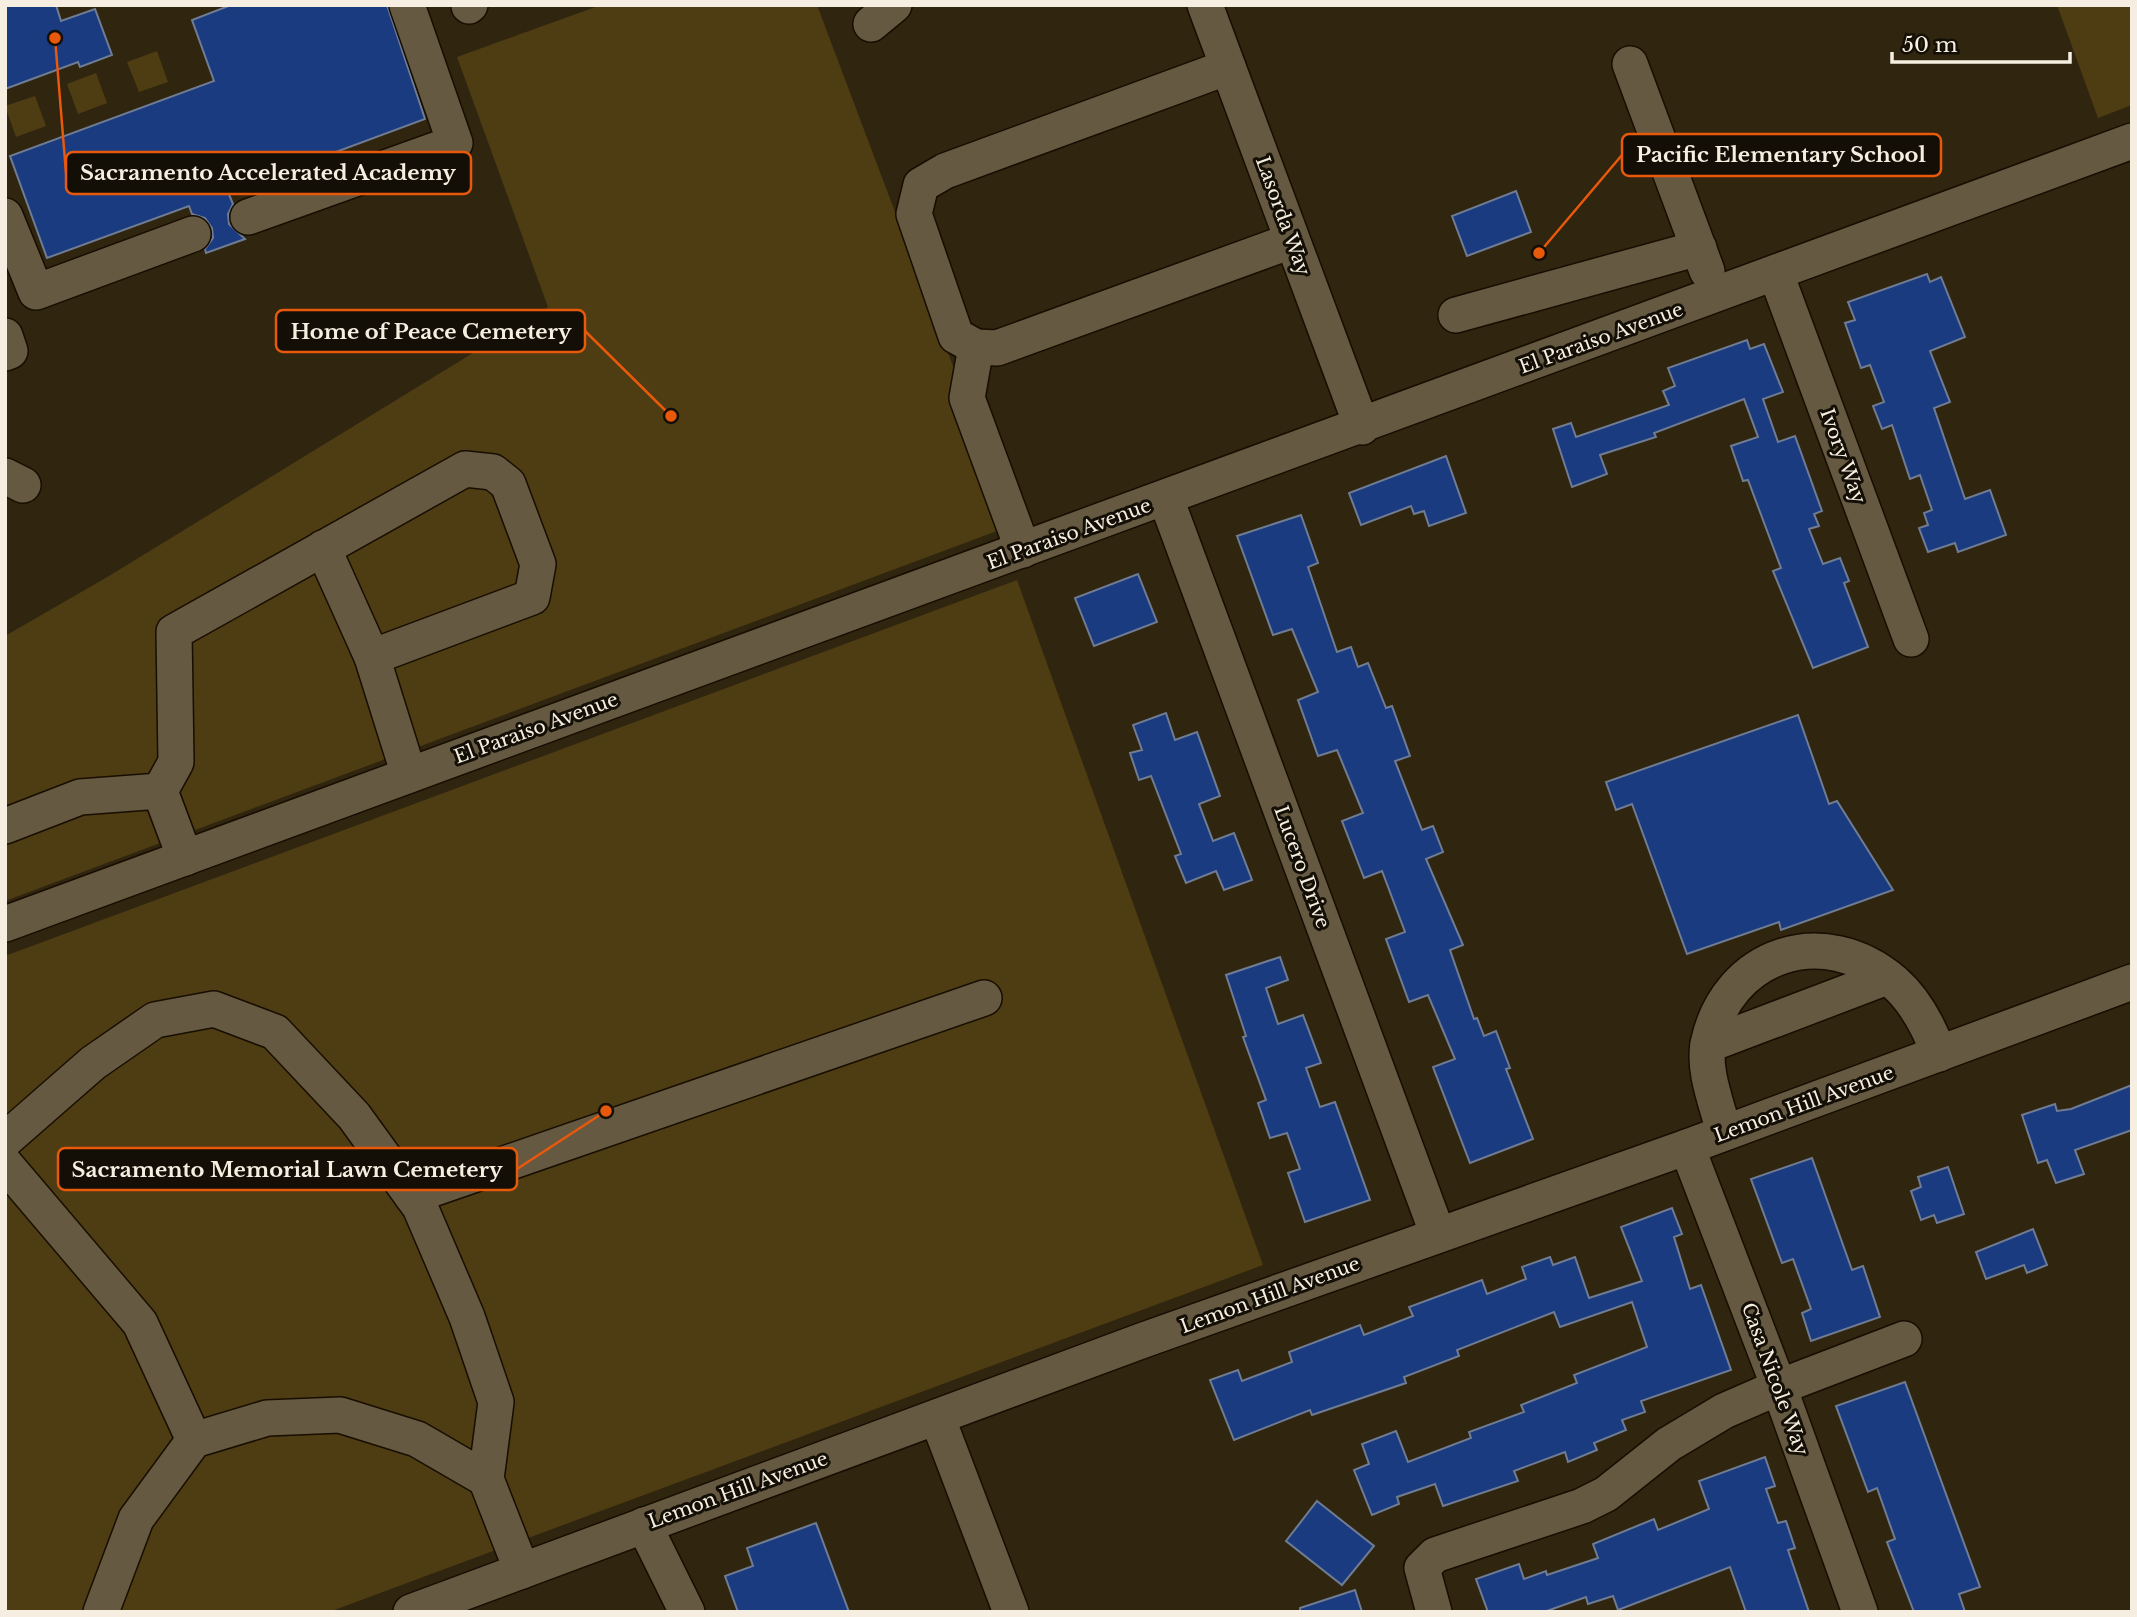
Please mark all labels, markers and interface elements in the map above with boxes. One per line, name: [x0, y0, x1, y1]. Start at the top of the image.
scale bar: [1892, 21, 2070, 65]
text: 50 m: [1902, 32, 1958, 58]
callout: Pacific Elementary School: [1622, 134, 1941, 176]
text: Pacific Elementary School: [1636, 142, 1926, 168]
callout: Sacramento Accelerated Academy: [66, 152, 471, 194]
street label: Lasorda Way: [1251, 153, 1315, 279]
text: Sacramento Accelerated Academy: [80, 160, 456, 186]
street label: El Paraiso Avenue: [1516, 298, 1686, 378]
callout: Home of Peace Cemetery: [276, 310, 585, 352]
text: Home of Peace Cemetery: [290, 319, 572, 345]
street label: Ivory Way: [1815, 405, 1871, 507]
street label: El Paraiso Avenue: [984, 494, 1154, 574]
street label: El Paraiso Avenue: [451, 688, 621, 768]
street label: Lucero Drive: [1269, 803, 1335, 931]
street label: Lemon Hill Avenue: [1711, 1061, 1897, 1147]
callout: Sacramento Memorial Lawn Cemetery: [58, 1148, 517, 1190]
text: Sacramento Memorial Lawn Cemetery: [71, 1157, 503, 1183]
street label: Lemon Hill Avenue: [1177, 1252, 1363, 1338]
street label: Casa Nicole Way: [1737, 1299, 1813, 1459]
street label: Lemon Hill Avenue: [645, 1447, 831, 1533]

